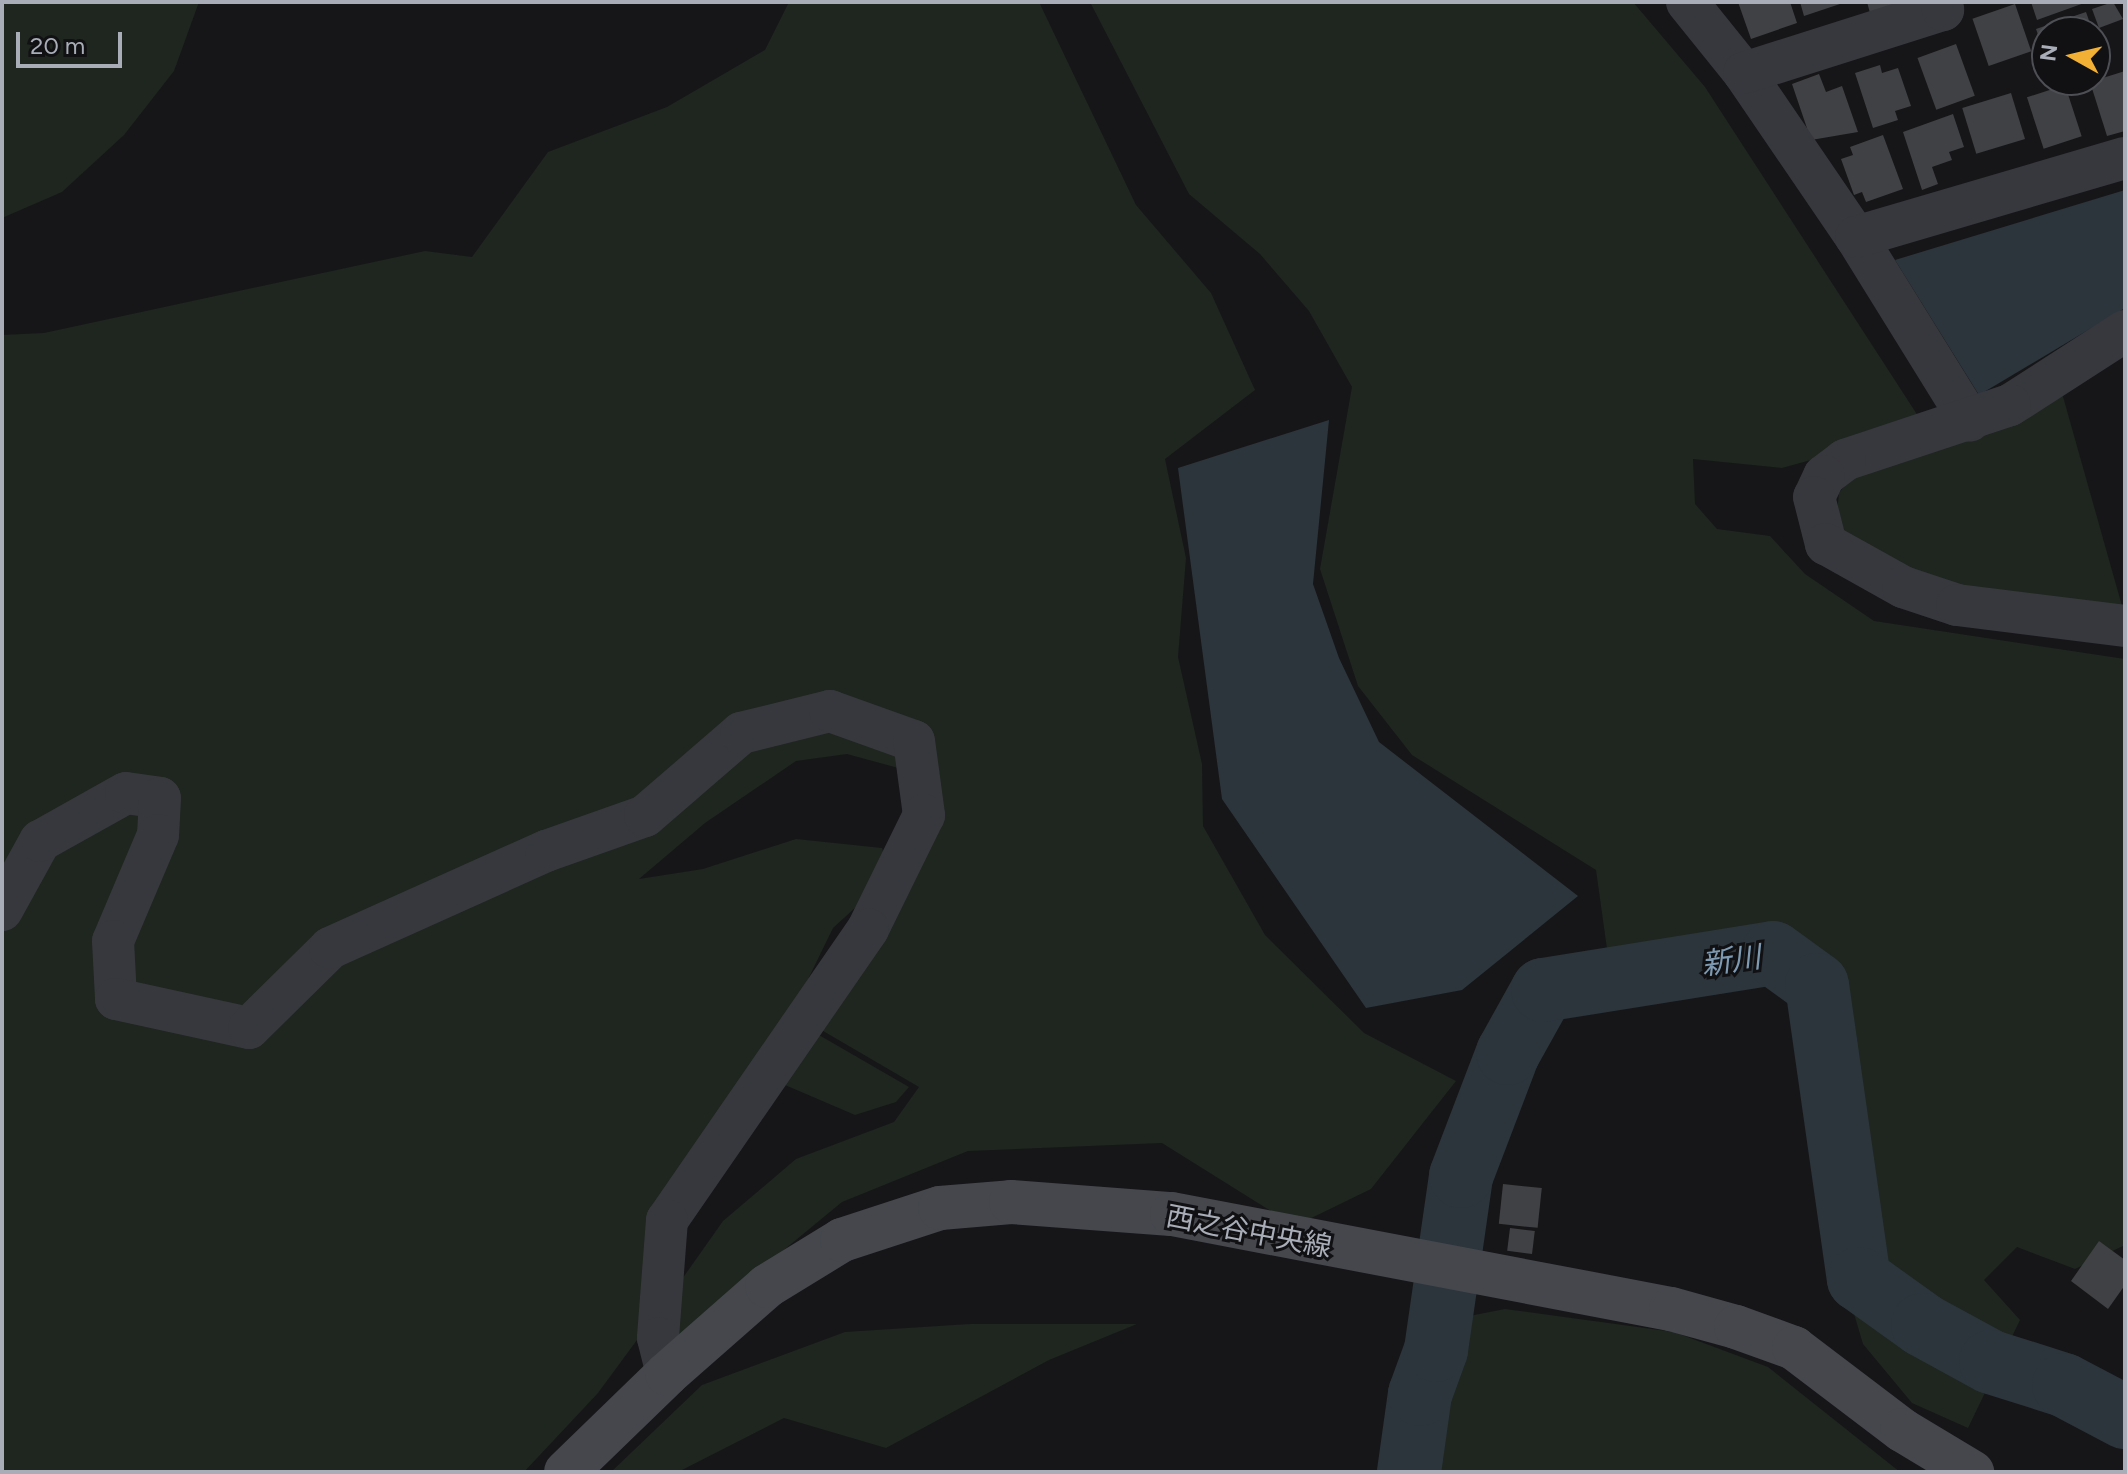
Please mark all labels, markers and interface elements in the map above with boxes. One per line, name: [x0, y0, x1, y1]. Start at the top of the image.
scale bar: [20, 16, 126, 66]
north arrow: [2031, 16, 2111, 96]
text: 20 m: [30, 31, 85, 60]
text: N: [2034, 43, 2063, 63]
water label: 新川: [1699, 939, 1763, 983]
street label: 西之谷中央線: [1163, 1198, 1335, 1264]

